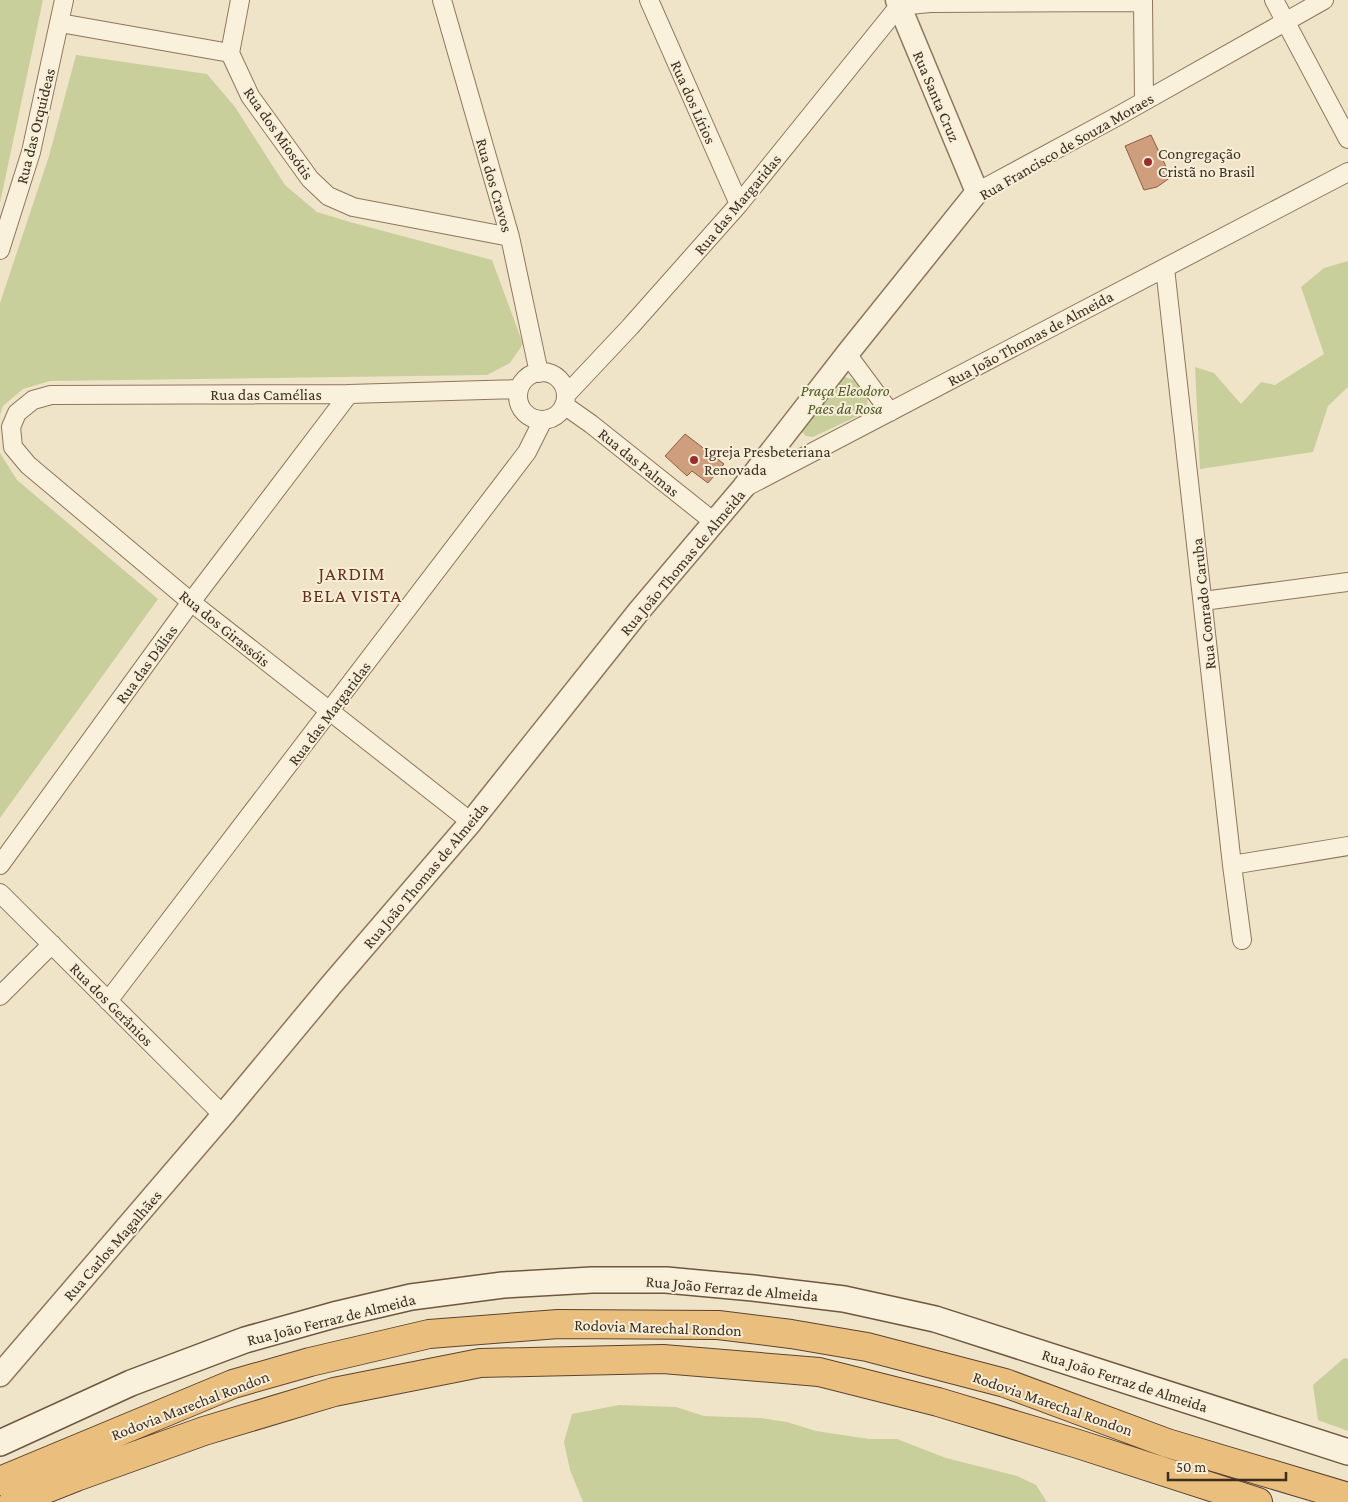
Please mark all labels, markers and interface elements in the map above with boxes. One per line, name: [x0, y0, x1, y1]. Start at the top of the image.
street label: Rua Santa Cruz: [910, 48, 963, 144]
street label: Rua dos Lírios: [668, 58, 720, 147]
street label: Rua das Orquideas: [13, 66, 59, 186]
street label: Rua dos Miosótis: [240, 84, 317, 183]
street label: Rua Francisco de Souza Moraes: [976, 90, 1156, 203]
street label: Rua dos Cravos: [473, 136, 516, 234]
place label: Congregação Cristã no Brasil: [1158, 145, 1255, 180]
street label: Rua das Margaridas: [690, 151, 785, 259]
marker: Congregação Cristã no Brasil: [1142, 156, 1154, 168]
street label: Rua João Thomas de Almeida: [945, 287, 1117, 390]
park label: Praça Eleodoro Paes da Rosa: [801, 382, 890, 417]
street label: Rua das Camélias: [210, 386, 322, 403]
street label: Rua das Palmas: [595, 425, 682, 500]
place label: Igreja Presbeteriana Renovada: [704, 443, 831, 478]
marker: Igreja Presbeteriana Renovada: [688, 454, 700, 466]
street label: Rua João Thomas de Almeida: [616, 486, 750, 639]
street label: Rua Conrado Caruba: [1188, 537, 1219, 671]
district label: JARDIM BELA VISTA: [302, 563, 402, 606]
street label: Rua dos Girassóis: [176, 587, 273, 670]
street label: Rua das Dálias: [112, 622, 181, 707]
street label: Rua das Margaridas: [285, 658, 375, 769]
street label: Rua João Thomas de Almeida: [359, 799, 493, 952]
street label: Rua dos Gerânios: [67, 959, 157, 1049]
street label: Rua Carlos Magalhães: [60, 1187, 166, 1305]
street label: Rua João Ferraz de Almeida: [645, 1272, 819, 1306]
street label: Rua João Ferraz de Almeida: [245, 1290, 418, 1350]
street label: Rodovia Marechal Rondon: [574, 1316, 743, 1339]
street label: Rua João Ferraz de Almeida: [1040, 1346, 1210, 1416]
street label: Rodovia Marechal Rondon: [109, 1367, 272, 1443]
street label: Rodovia Marechal Rondon: [971, 1368, 1135, 1439]
scale bar: [1168, 1450, 1286, 1482]
text: 50 m: [1176, 1459, 1206, 1475]

